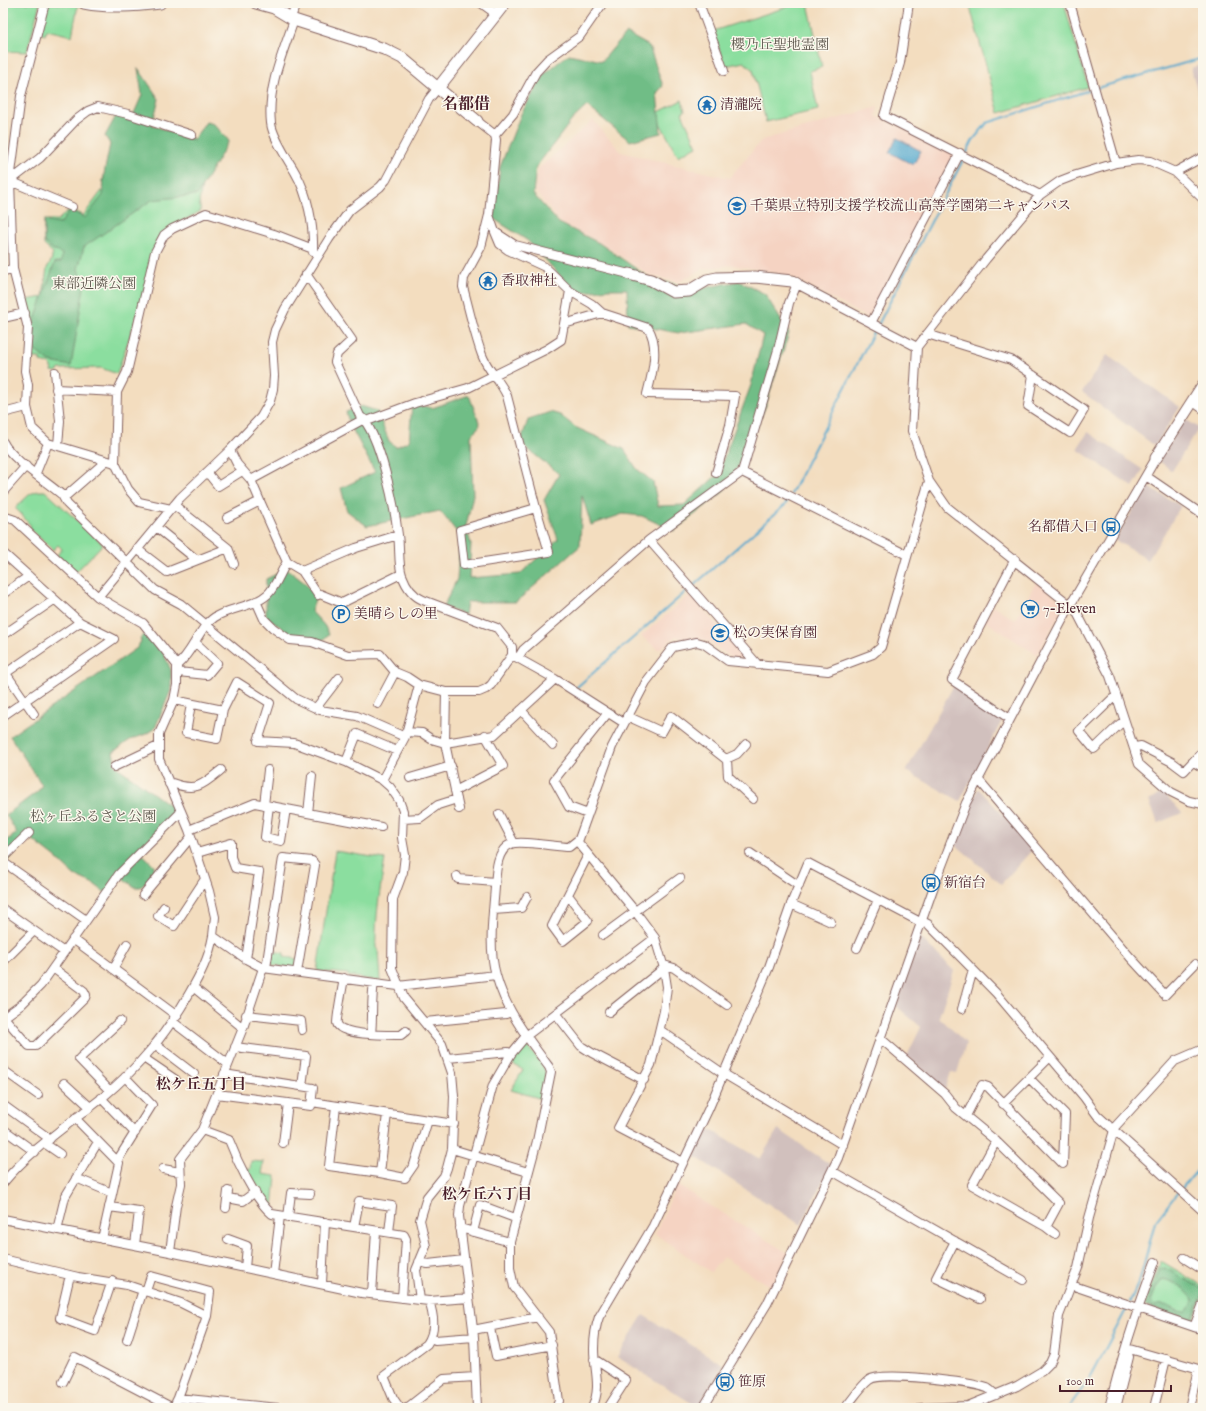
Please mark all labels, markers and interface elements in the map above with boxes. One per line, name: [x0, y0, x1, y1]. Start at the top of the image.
park label: 櫻乃丘聖地霊園: [731, 36, 829, 54]
district label: 名都借: [442, 95, 490, 115]
temple icon: 清瀧院: [697, 95, 717, 115]
place label: 清瀧院: [720, 96, 762, 114]
school or university icon: 千葉県立特別支援学校流山高等学園第二キャンパス: [727, 196, 747, 216]
place label: 千葉県立特別支援学校流山高等学園第二キャンパス: [750, 197, 1071, 215]
temple icon: 香取神社: [478, 271, 498, 291]
place label: 香取神社: [501, 272, 557, 290]
park label: 東部近隣公園: [52, 275, 136, 293]
bus stop icon: 名都借入口: [1101, 517, 1121, 537]
place label: 名都借入口: [1028, 518, 1098, 536]
supermarket icon: 7-Eleven: [1020, 599, 1040, 619]
place label: 7-Eleven: [1043, 600, 1097, 618]
parking icon: 美晴らしの里: [331, 604, 351, 624]
place label: 美晴らしの里: [354, 605, 438, 623]
school or university icon: 松の実保育園: [710, 623, 730, 643]
place label: 松の実保育園: [733, 624, 817, 642]
park label: 松ヶ丘ふるさと公園: [30, 808, 156, 826]
bus stop icon: 新宿台: [921, 873, 941, 893]
place label: 新宿台: [944, 874, 986, 892]
district label: 松ケ丘五丁目: [156, 1075, 246, 1094]
district label: 松ケ丘六丁目: [442, 1185, 532, 1204]
scale bar: [1060, 1367, 1171, 1393]
bus stop icon: 笹原: [715, 1372, 735, 1392]
place label: 笹原: [738, 1373, 766, 1391]
text: 100 m: [1066, 1374, 1094, 1389]

